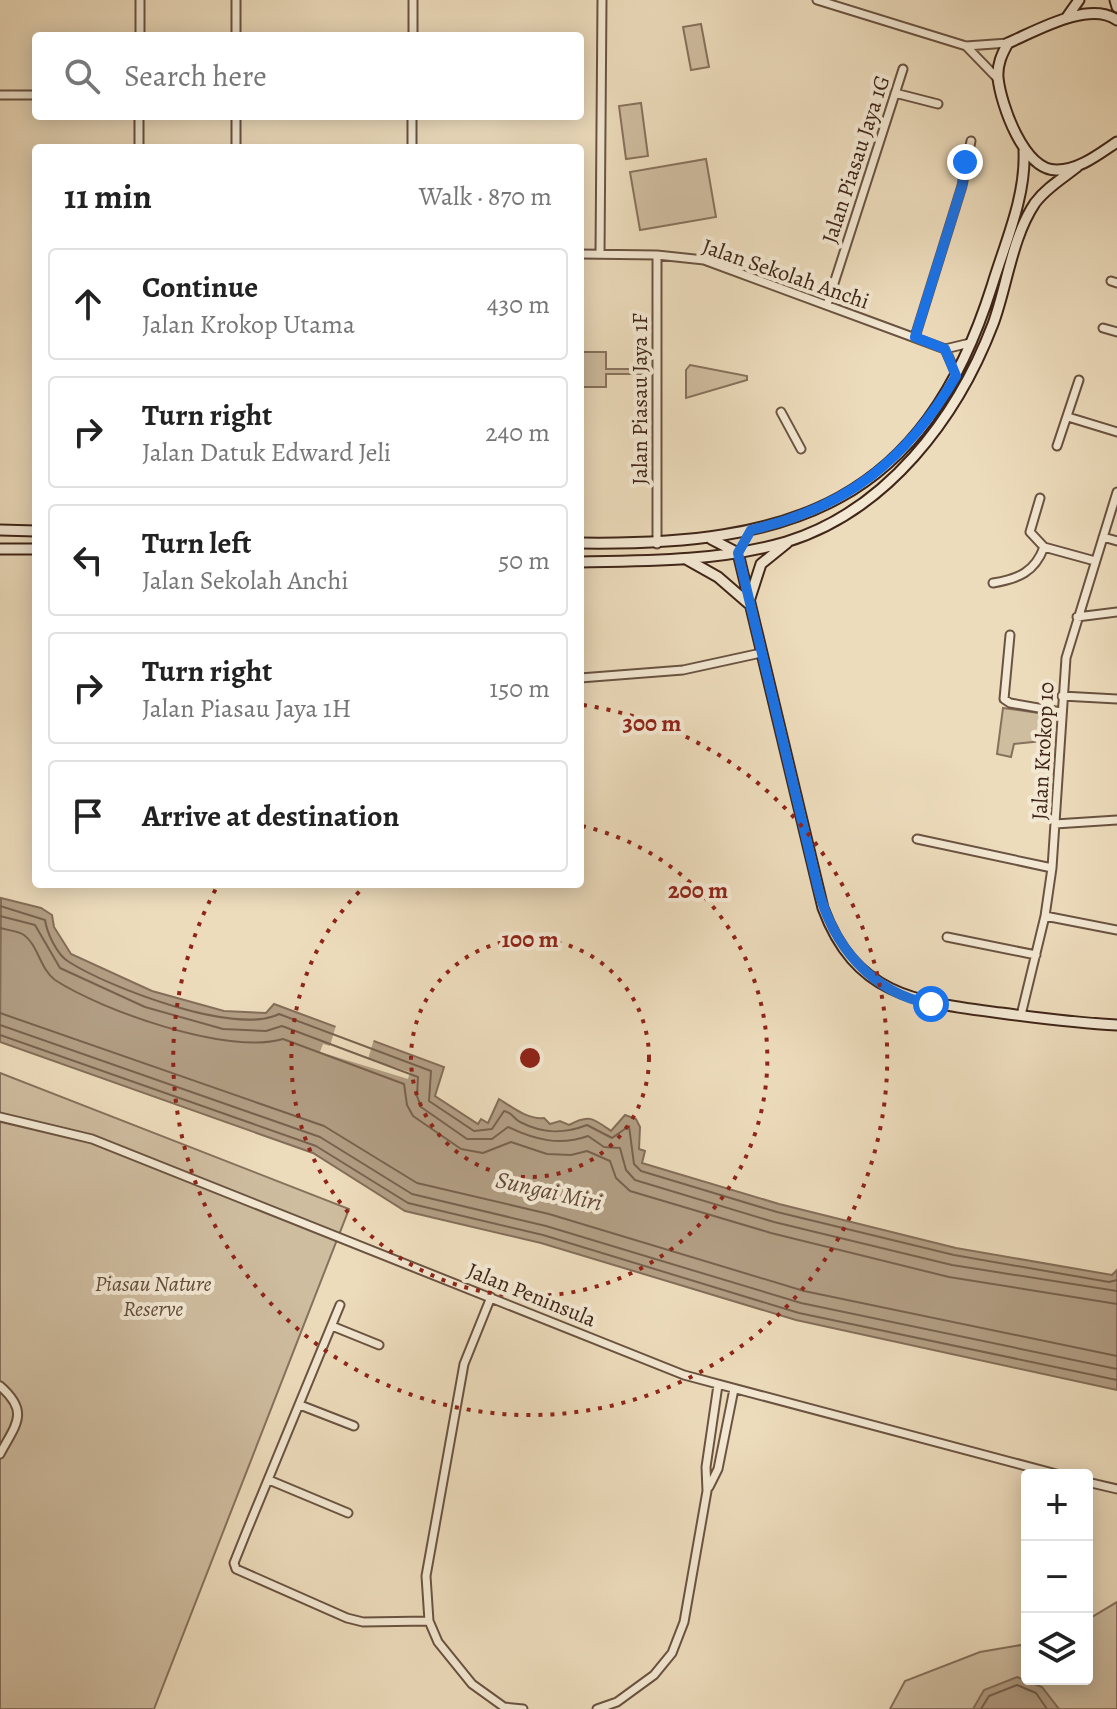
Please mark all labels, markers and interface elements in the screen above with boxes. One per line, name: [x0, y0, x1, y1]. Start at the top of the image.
search box: [32, 32, 584, 120]
icon: search: [60, 54, 104, 98]
text: Search here: [124, 56, 267, 96]
street label: Jalan Piasau Jaya 1G: [815, 71, 897, 247]
route end: [947, 144, 983, 180]
text: 11 min: [64, 173, 152, 220]
text: Walk · 870 m: [419, 179, 552, 214]
street label: Jalan Sekolah Anchi: [698, 231, 873, 317]
text: Continue: [142, 267, 258, 307]
icon: ahead: [66, 282, 110, 326]
text: 430 m: [487, 287, 550, 322]
text: Jalan Krokop Utama: [142, 307, 355, 342]
street label: Jalan Piasau Jaya 1F: [625, 313, 655, 485]
text: Turn right: [142, 395, 272, 435]
icon: right: [66, 410, 110, 454]
text: 240 m: [485, 415, 550, 450]
text: Jalan Datuk Edward Jeli: [142, 435, 391, 470]
text: Turn left: [142, 523, 251, 563]
icon: left: [66, 538, 110, 582]
text: 50 m: [498, 543, 550, 578]
text: Jalan Sekolah Anchi: [142, 563, 349, 598]
text: Turn right: [142, 651, 272, 691]
icon: right: [66, 666, 110, 710]
text: 150 m: [489, 671, 550, 706]
street label: Jalan Krokop 10: [1024, 681, 1062, 821]
text: Jalan Piasau Jaya 1H: [142, 691, 351, 726]
text: 300 m: [623, 707, 681, 739]
icon: arrive: [66, 794, 110, 838]
text: Arrive at destination: [142, 796, 399, 836]
text: 200 m: [668, 874, 728, 906]
text: 100 m: [501, 923, 559, 955]
route start: [913, 986, 949, 1022]
centre of rings: [516, 1044, 544, 1072]
water label: Sungai Miri: [493, 1163, 605, 1219]
street label: Jalan Peninsula: [463, 1255, 601, 1335]
park label: Piasau Nature Reserve: [95, 1269, 211, 1324]
map controls: [1021, 1469, 1093, 1685]
button: +: [1021, 1469, 1093, 1541]
button: −: [1021, 1541, 1093, 1613]
button: layers: [1021, 1613, 1093, 1685]

